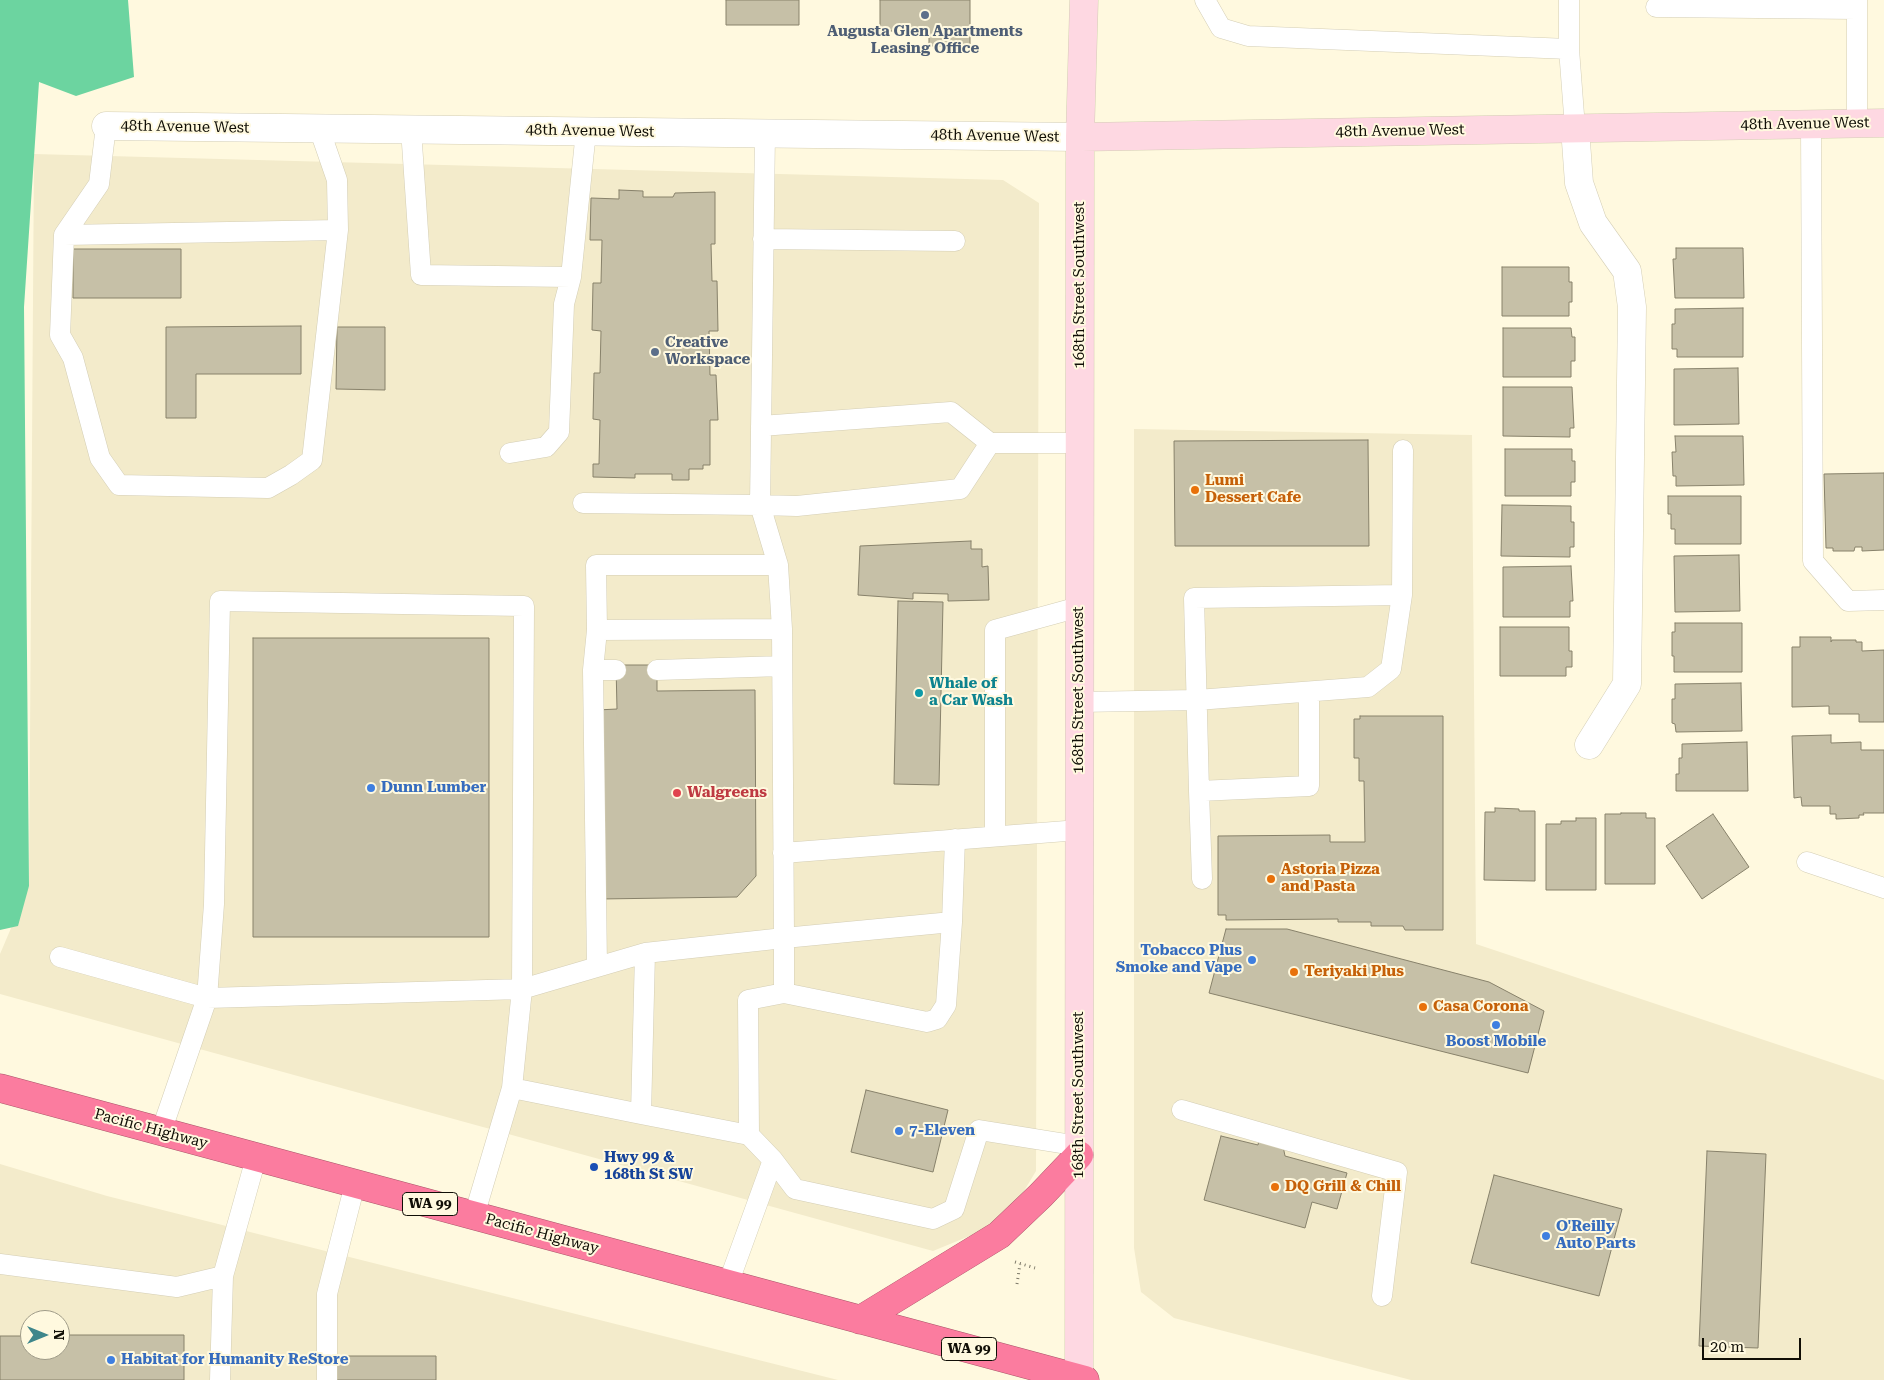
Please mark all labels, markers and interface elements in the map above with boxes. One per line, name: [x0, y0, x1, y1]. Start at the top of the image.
marker: Augusta Glen Apartments Leasing Office: [919, 9, 931, 21]
place label: Augusta Glen Apartments Leasing Office: [827, 23, 1023, 58]
street label: 48th Avenue West: [1740, 114, 1870, 134]
street label: 48th Avenue West: [120, 117, 250, 137]
street label: 48th Avenue West: [525, 121, 655, 141]
street label: 48th Avenue West: [1335, 121, 1465, 141]
street label: 48th Avenue West: [930, 126, 1060, 146]
street label: 168th Street Southwest: [1071, 201, 1089, 369]
place label: Creative Workspace: [665, 334, 750, 369]
marker: Creative Workspace: [649, 346, 661, 358]
place label: Lumi Dessert Cafe: [1205, 472, 1301, 507]
marker: Lumi Dessert Cafe: [1189, 484, 1201, 496]
street label: 168th Street Southwest: [1070, 606, 1088, 774]
place label: Whale of a Car Wash: [929, 675, 1013, 710]
marker: Whale of a Car Wash: [913, 687, 925, 699]
place label: Dunn Lumber: [381, 779, 486, 797]
marker: Dunn Lumber: [365, 782, 377, 794]
place label: Walgreens: [687, 784, 767, 802]
marker: Walgreens: [671, 787, 683, 799]
place label: Astoria Pizza and Pasta: [1281, 861, 1380, 896]
marker: Astoria Pizza and Pasta: [1265, 873, 1277, 885]
place label: Tobacco Plus Smoke and Vape: [1116, 942, 1242, 977]
marker: Tobacco Plus Smoke and Vape: [1246, 954, 1258, 966]
place label: Teriyaki Plus: [1304, 963, 1404, 981]
marker: Teriyaki Plus: [1288, 966, 1300, 978]
place label: Casa Corona: [1433, 998, 1528, 1016]
marker: Casa Corona: [1417, 1001, 1429, 1013]
street label: 168th Street Southwest: [1070, 1011, 1088, 1179]
marker: Boost Mobile: [1490, 1019, 1502, 1031]
place label: Boost Mobile: [1446, 1033, 1546, 1051]
street label: Pacific Highway: [92, 1105, 210, 1153]
place label: 7-Eleven: [909, 1122, 975, 1140]
marker: 7-Eleven: [893, 1125, 905, 1137]
place label: Hwy 99 & 168th St SW: [604, 1149, 693, 1184]
marker: Hwy 99 & 168th St SW: [588, 1161, 600, 1173]
place label: DQ Grill & Chill: [1285, 1178, 1401, 1196]
marker: DQ Grill & Chill: [1269, 1181, 1281, 1193]
road number: WA 99: [402, 1192, 458, 1216]
street label: Pacific Highway: [483, 1210, 601, 1258]
place label: O'Reilly Auto Parts: [1556, 1218, 1636, 1253]
marker: O'Reilly Auto Parts: [1540, 1230, 1552, 1242]
north arrow: [20, 1310, 70, 1360]
scale bar: [1704, 1328, 1803, 1360]
text: N: [51, 1330, 67, 1340]
road number: WA 99: [942, 1338, 996, 1360]
text: 20 m: [1710, 1338, 1744, 1356]
place label: Habitat for Humanity ReStore: [121, 1351, 349, 1369]
marker: Habitat for Humanity ReStore: [105, 1354, 117, 1366]

